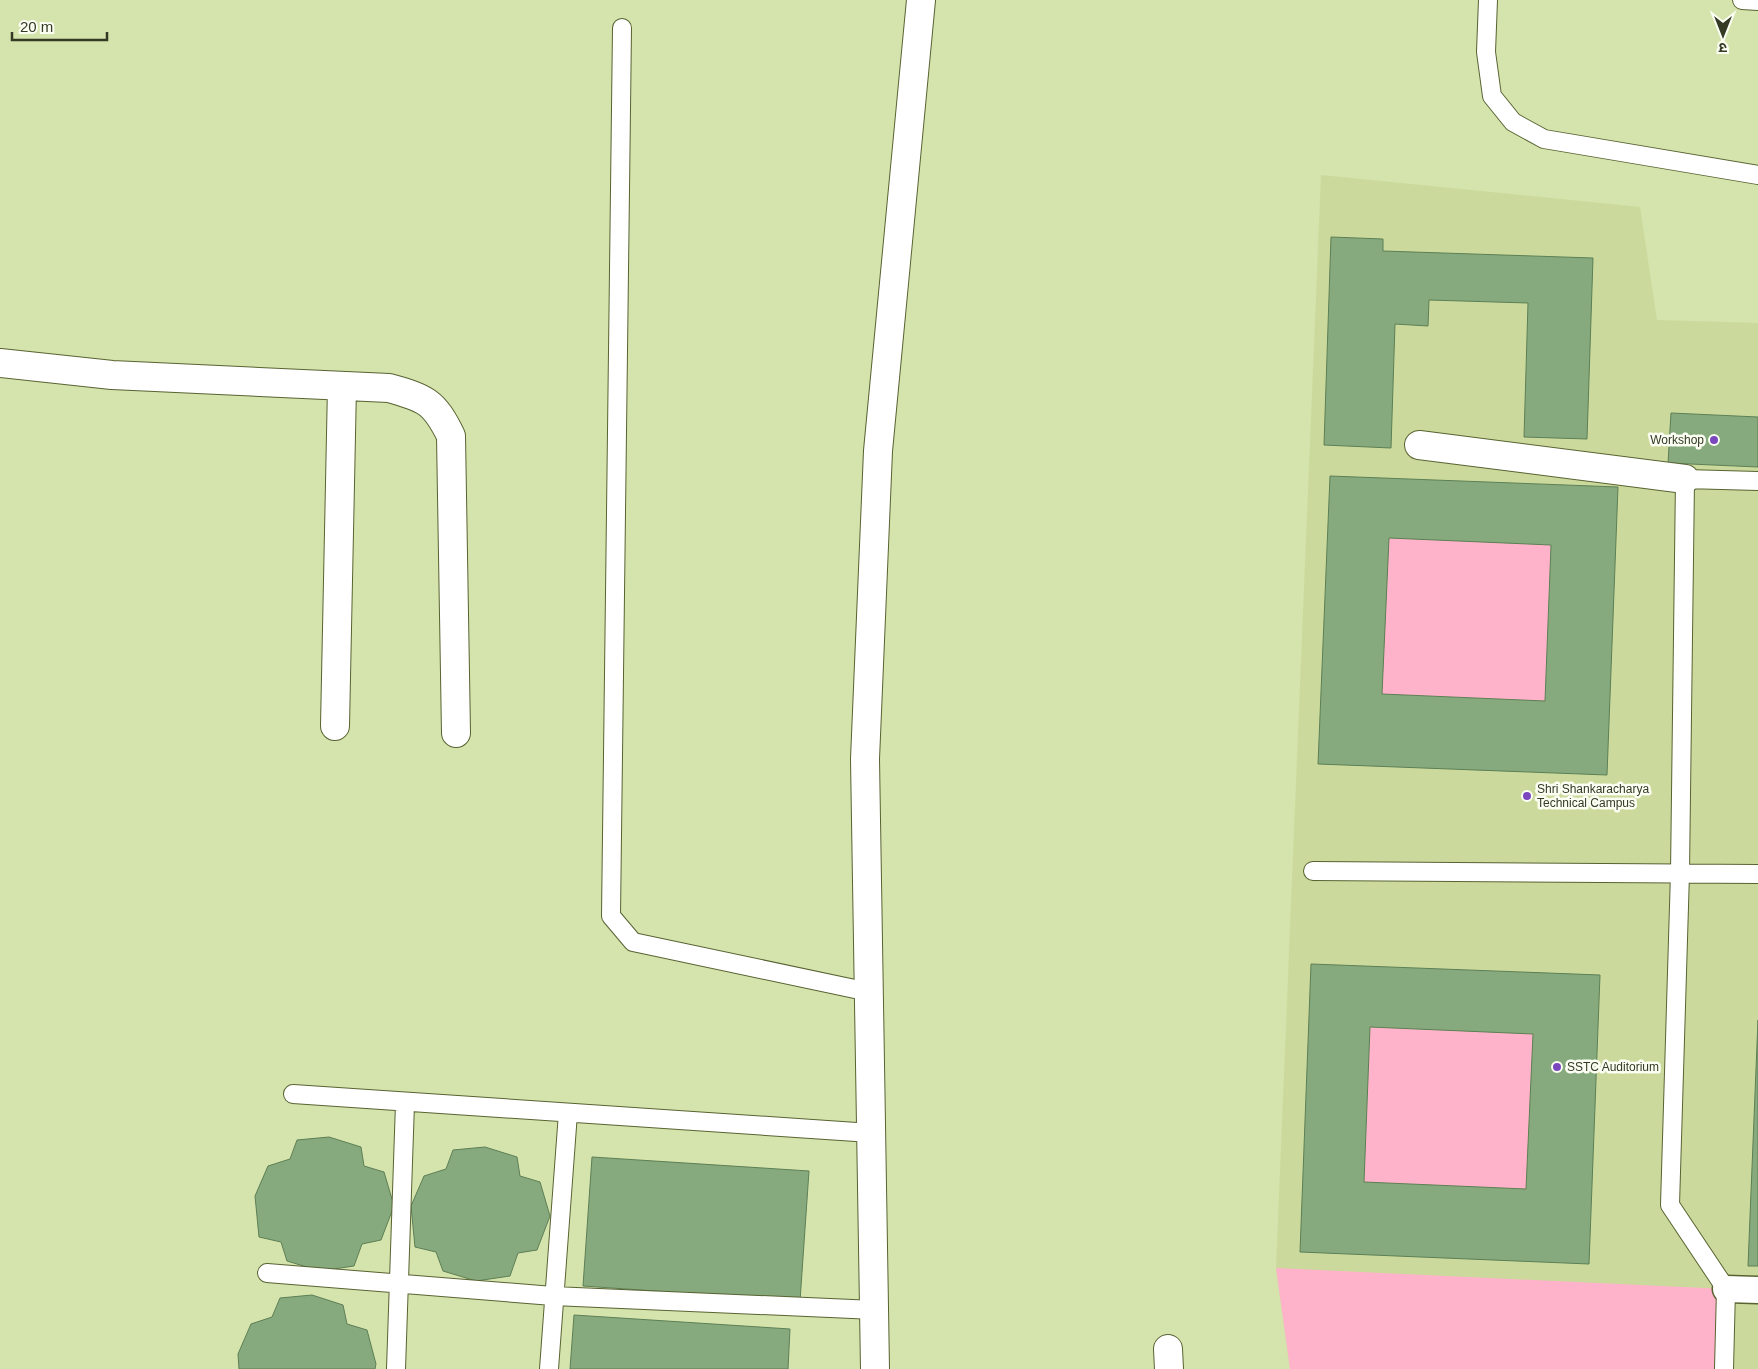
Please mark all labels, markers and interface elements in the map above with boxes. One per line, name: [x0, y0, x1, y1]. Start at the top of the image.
scale bar: [12, 10, 108, 42]
north arrow: [1698, 10, 1748, 60]
text: 20 m: [20, 18, 53, 35]
text: उ: [1718, 40, 1727, 56]
place label: Workshop: [1650, 433, 1704, 447]
marker: Workshop: [1708, 434, 1720, 446]
place label: Shri Shankaracharya Technical Campus: [1537, 782, 1649, 810]
marker: Shri Shankaracharya Technical Campus: [1521, 790, 1533, 802]
place label: SSTC Auditorium: [1567, 1060, 1659, 1074]
marker: SSTC Auditorium: [1551, 1061, 1563, 1073]

